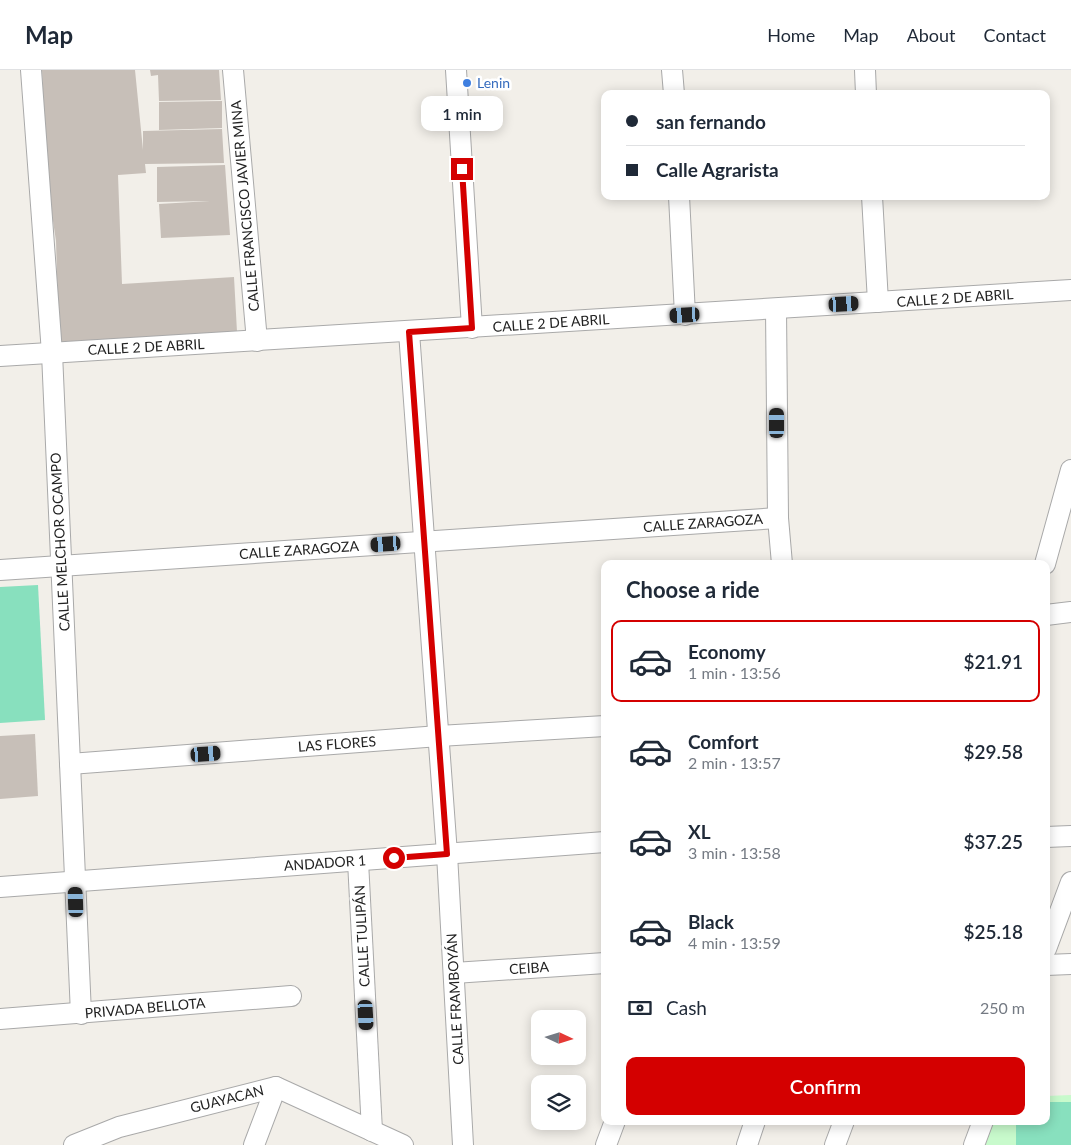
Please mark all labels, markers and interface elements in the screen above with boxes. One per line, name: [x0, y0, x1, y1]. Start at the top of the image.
text: Map: [25, 20, 73, 49]
text: Home: [767, 24, 815, 46]
text: Map: [843, 24, 879, 46]
text: About: [907, 24, 956, 46]
text: Contact: [984, 24, 1046, 46]
place label: Lenin: [477, 74, 510, 91]
marker: Lenin: [461, 77, 473, 89]
callout: 1 min: [421, 97, 503, 132]
street label: CALLE FRANCISCO JAVIER MINA: [227, 99, 262, 312]
text: 1 min: [442, 104, 482, 123]
text: san fernando: [656, 110, 766, 133]
route end: [451, 158, 473, 180]
text: Calle Agrarista: [656, 158, 779, 181]
street label: CALLE 2 DE ABRIL: [896, 285, 1014, 310]
car: [828, 296, 859, 312]
car: [669, 307, 700, 323]
street label: CALLE 2 DE ABRIL: [492, 310, 610, 335]
street label: CALLE 2 DE ABRIL: [87, 335, 205, 358]
car: [769, 408, 784, 438]
street label: CALLE MELCHOR OCAMPO: [46, 452, 73, 632]
street label: CALLE ZARAGOZA: [643, 510, 764, 535]
car: [370, 535, 401, 553]
street label: CALLE ZARAGOZA: [239, 537, 360, 562]
text: Choose a ride: [626, 576, 760, 603]
icon: car: [628, 639, 673, 684]
text: Economy: [688, 640, 766, 663]
text: $21.91: [963, 650, 1023, 673]
text: 1 min · 13:56: [688, 663, 781, 682]
icon: car: [628, 729, 673, 774]
text: Comfort: [688, 730, 759, 753]
street label: LAS FLORES: [297, 732, 377, 755]
text: $29.58: [963, 740, 1023, 763]
car: [190, 745, 221, 763]
text: 2 min · 13:57: [688, 753, 781, 772]
icon: car: [628, 819, 673, 864]
text: XL: [688, 820, 711, 843]
text: $37.25: [963, 830, 1023, 853]
text: 3 min · 13:58: [688, 843, 781, 862]
route start: [383, 847, 405, 869]
street label: ANDADOR 1: [283, 851, 367, 874]
street label: CALLE TULIPÁN: [350, 885, 373, 987]
car: [67, 887, 84, 917]
icon: car: [628, 909, 673, 954]
text: Black: [688, 910, 734, 933]
text: $25.18: [963, 920, 1023, 943]
street label: CALLE FRAMBOYÁN: [443, 933, 466, 1065]
text: 4 min · 13:59: [688, 933, 781, 952]
street label: CEIBA: [509, 958, 550, 977]
street label: PRIVADA BELLOTA: [84, 994, 206, 1021]
icon: cash: [626, 994, 654, 1022]
text: Cash: [666, 996, 707, 1019]
text: 250 m: [980, 998, 1025, 1017]
car: [357, 1000, 374, 1030]
north arrow: [531, 1010, 586, 1065]
map controls: [531, 1010, 586, 1130]
button: Confirm: [626, 1057, 1025, 1115]
button: layers: [531, 1075, 586, 1130]
street label: GUAYACAN: [188, 1081, 265, 1116]

